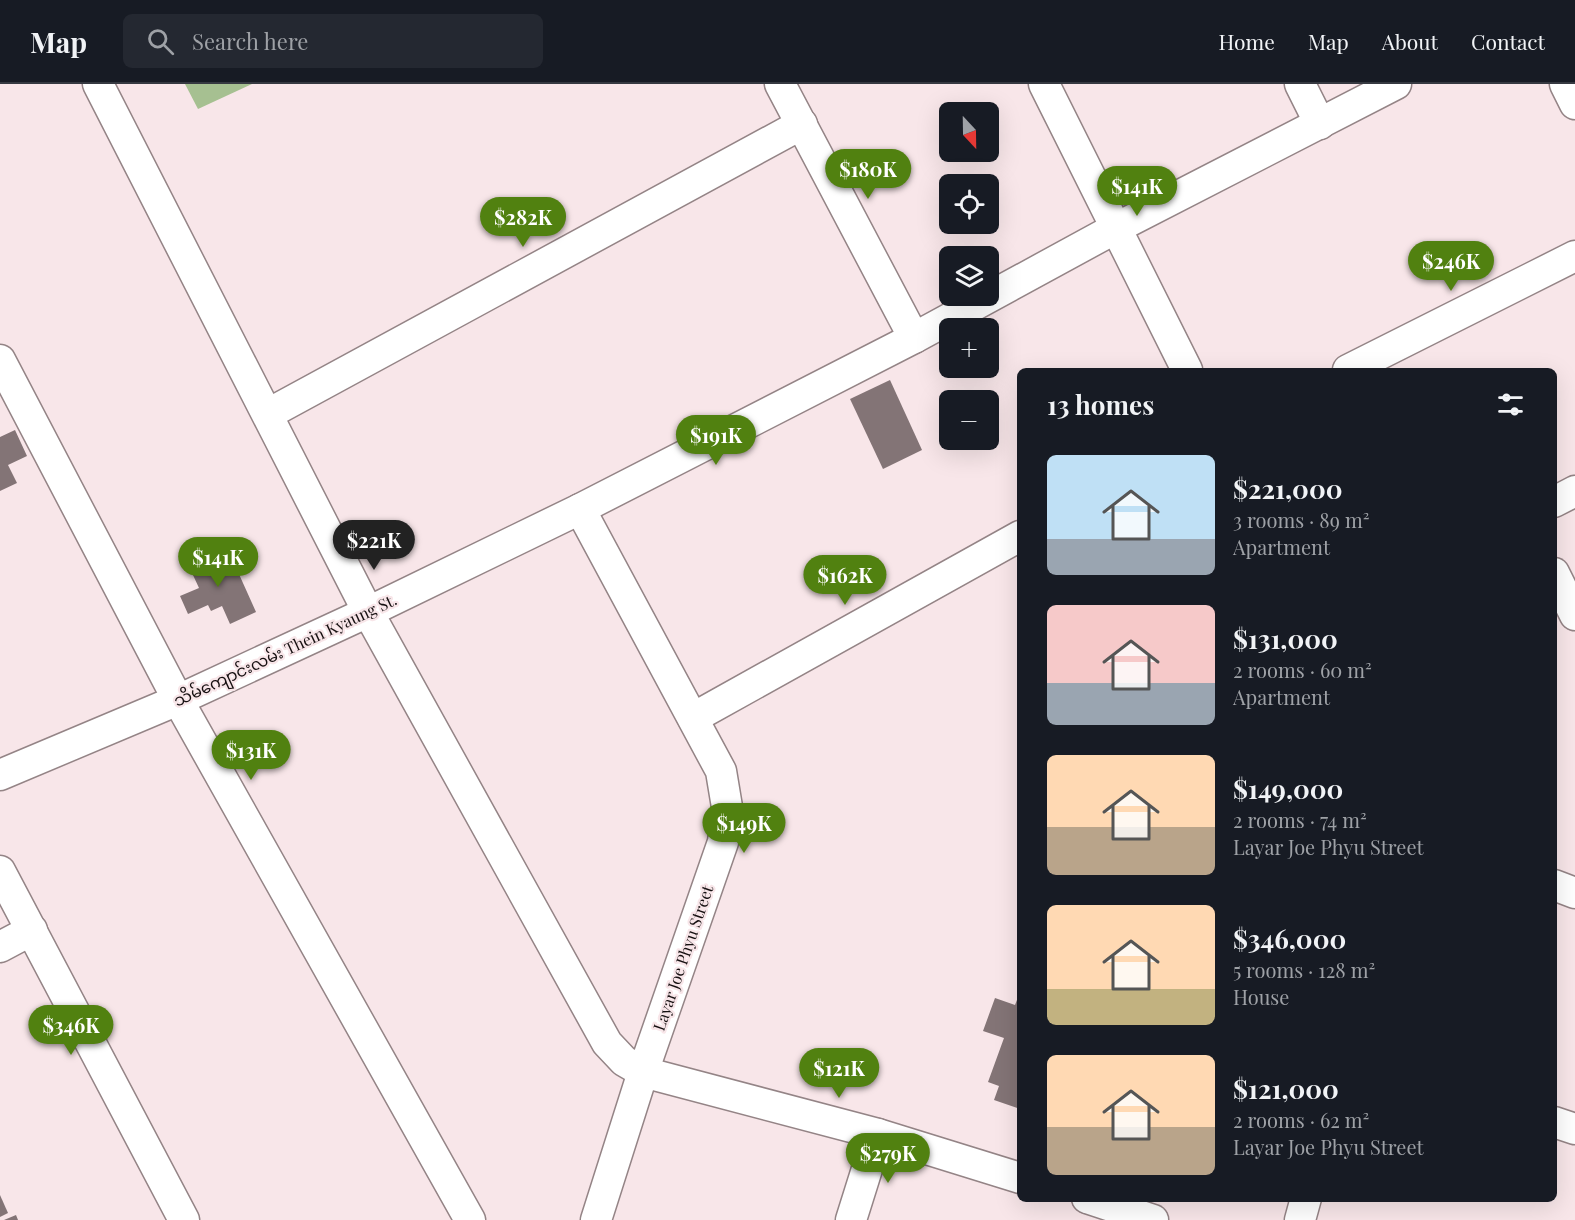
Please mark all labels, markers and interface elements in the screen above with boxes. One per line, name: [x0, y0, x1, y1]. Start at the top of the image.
search box: [123, 14, 543, 68]
text: Map: [30, 23, 87, 60]
icon: search: [144, 25, 177, 58]
text: Search here: [192, 26, 308, 56]
text: Home: [1219, 27, 1275, 55]
text: Map: [1308, 27, 1349, 55]
text: About: [1382, 27, 1438, 55]
text: Contact: [1471, 27, 1545, 55]
north arrow: [939, 102, 999, 162]
map controls: [939, 102, 999, 450]
pin: $180K: [826, 149, 910, 200]
text: $180K: [839, 155, 897, 182]
pin: $141K: [1095, 166, 1179, 217]
text: $141K: [1111, 172, 1163, 199]
button: locate: [939, 174, 999, 234]
pin: $282K: [481, 197, 565, 248]
text: $282K: [494, 203, 552, 230]
pin: $246K: [1409, 241, 1493, 292]
button: layers: [939, 246, 999, 306]
text: $246K: [1422, 247, 1480, 274]
button: +: [939, 318, 999, 378]
text: 13 homes: [1047, 387, 1154, 422]
icon: filters: [1494, 388, 1527, 421]
button: −: [939, 390, 999, 450]
pin: $191K: [674, 415, 758, 466]
text: $191K: [690, 421, 742, 448]
text: $221,000: [1233, 471, 1342, 506]
icon: home: [1095, 479, 1167, 551]
text: 3 rooms · 89 m²: [1233, 506, 1369, 533]
pin: $221K: [332, 520, 416, 571]
text: $221K: [347, 526, 401, 553]
text: Apartment: [1233, 533, 1330, 560]
pin: $141K: [176, 537, 260, 588]
text: $141K: [192, 543, 244, 570]
pin: $162K: [803, 555, 887, 606]
text: $162K: [817, 561, 873, 588]
street label: သိမ်ကျောင်းလမ်း Thein Kyaung St.: [170, 589, 401, 714]
text: $131,000: [1233, 621, 1338, 656]
icon: home: [1095, 629, 1167, 701]
text: 2 rooms · 60 m²: [1233, 656, 1372, 683]
text: Apartment: [1233, 683, 1330, 710]
pin: $131K: [209, 730, 293, 781]
text: $131K: [226, 736, 276, 763]
text: $149,000: [1233, 771, 1343, 806]
icon: home: [1095, 779, 1167, 851]
pin: $149K: [702, 803, 786, 854]
text: 2 rooms · 74 m²: [1233, 806, 1367, 833]
text: $149K: [716, 809, 772, 836]
text: Layar Joe Phyu Street: [1233, 833, 1424, 860]
street label: Layar Joe Phyu Street: [648, 882, 717, 1033]
text: $346,000: [1233, 921, 1346, 956]
icon: home: [1095, 929, 1167, 1001]
text: 5 rooms · 128 m²: [1233, 956, 1375, 983]
text: House: [1233, 983, 1289, 1010]
pin: $346K: [29, 1005, 113, 1056]
text: $346K: [42, 1011, 100, 1038]
pin: $121K: [797, 1048, 881, 1099]
text: $121K: [813, 1054, 865, 1081]
text: $121,000: [1233, 1071, 1339, 1106]
icon: home: [1095, 1079, 1167, 1151]
text: 2 rooms · 62 m²: [1233, 1106, 1369, 1133]
pin: $279K: [846, 1133, 930, 1184]
text: Layar Joe Phyu Street: [1233, 1133, 1424, 1160]
text: $279K: [860, 1139, 916, 1166]

